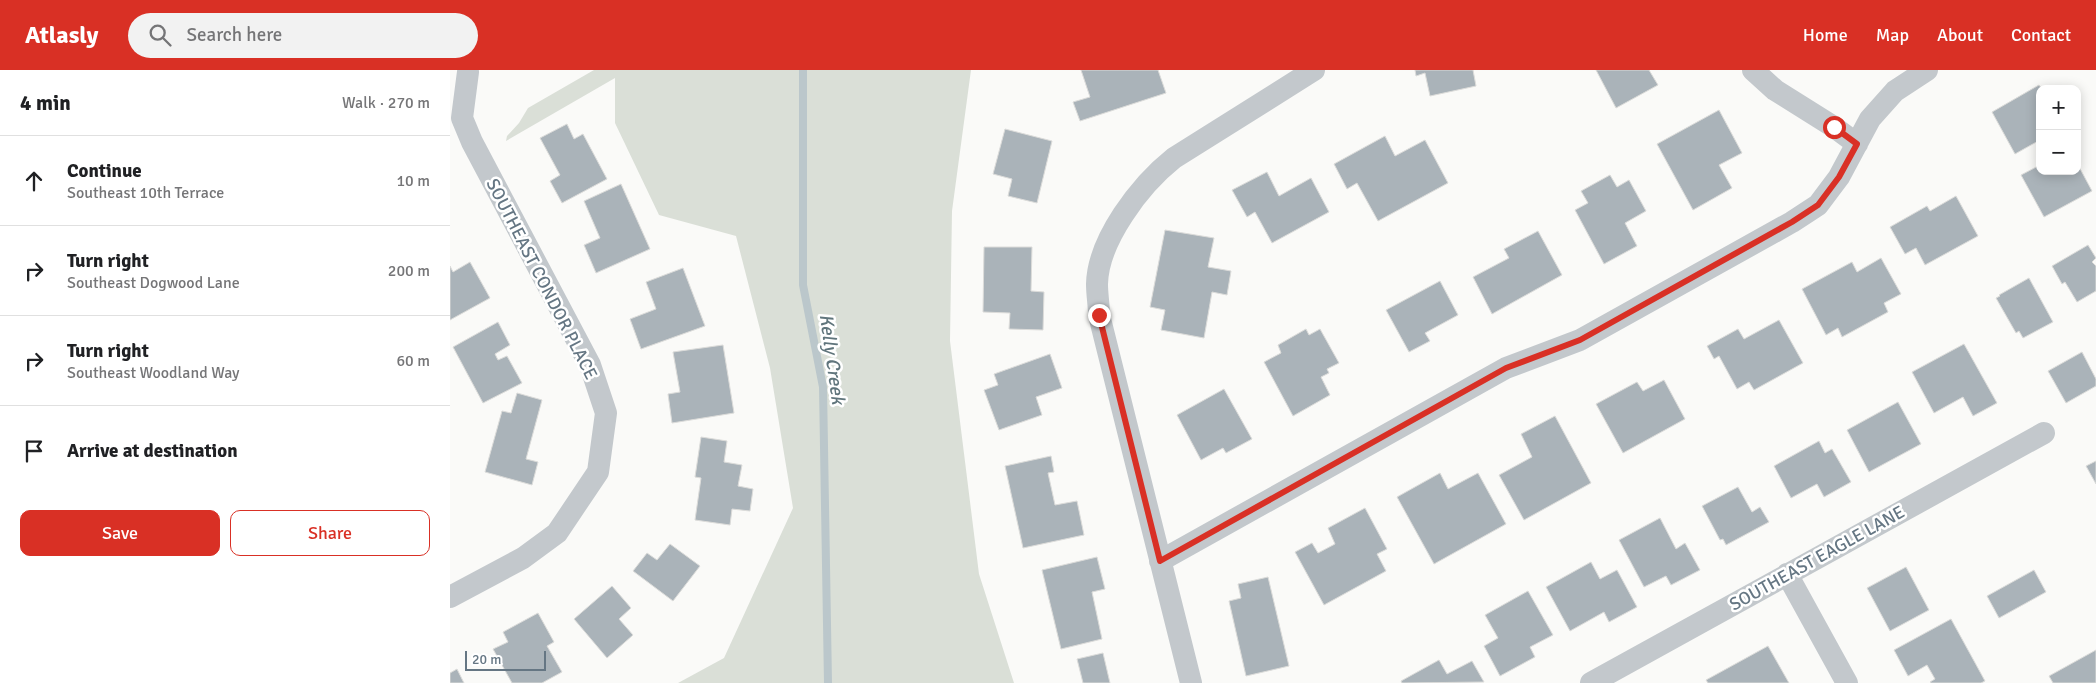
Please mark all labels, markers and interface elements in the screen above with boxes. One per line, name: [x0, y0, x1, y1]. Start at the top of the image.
search box: [128, 13, 478, 58]
text: Atlasly: [25, 20, 98, 50]
icon: search: [146, 21, 174, 49]
text: Search here: [186, 23, 282, 47]
text: Home: [1803, 24, 1848, 46]
text: Map: [1876, 24, 1909, 46]
text: About: [1937, 24, 1983, 46]
text: Contact: [2011, 24, 2071, 46]
map controls: [2036, 85, 2081, 175]
button: +: [2036, 85, 2081, 130]
text: 4 min: [20, 90, 71, 116]
text: Walk · 270 m: [342, 93, 430, 113]
route start: [1823, 116, 1846, 139]
button: −: [2036, 130, 2081, 175]
text: Continue: [67, 159, 142, 183]
icon: ahead: [20, 167, 48, 195]
text: 10 m: [396, 171, 430, 191]
street label: SOUTHEAST CONDOR PLACE: [482, 175, 602, 383]
text: Southeast 10th Terrace: [67, 183, 224, 203]
text: Turn right: [67, 249, 149, 273]
icon: right: [20, 257, 48, 285]
text: 200 m: [388, 261, 430, 281]
text: Southeast Dogwood Lane: [67, 273, 240, 293]
route end: [1088, 304, 1111, 327]
water label: Kelly Creek: [814, 312, 850, 407]
text: Turn right: [67, 339, 149, 363]
icon: right: [20, 347, 48, 375]
text: 60 m: [396, 351, 430, 371]
text: Southeast Woodland Way: [67, 363, 240, 383]
icon: arrive: [20, 437, 48, 465]
text: Arrive at destination: [67, 439, 238, 463]
street label: SOUTHEAST EAGLE LANE: [1726, 501, 1908, 615]
button: Save: [20, 510, 220, 556]
button: Share: [230, 510, 430, 556]
scale bar: [465, 648, 546, 671]
text: 20 m: [472, 651, 501, 668]

